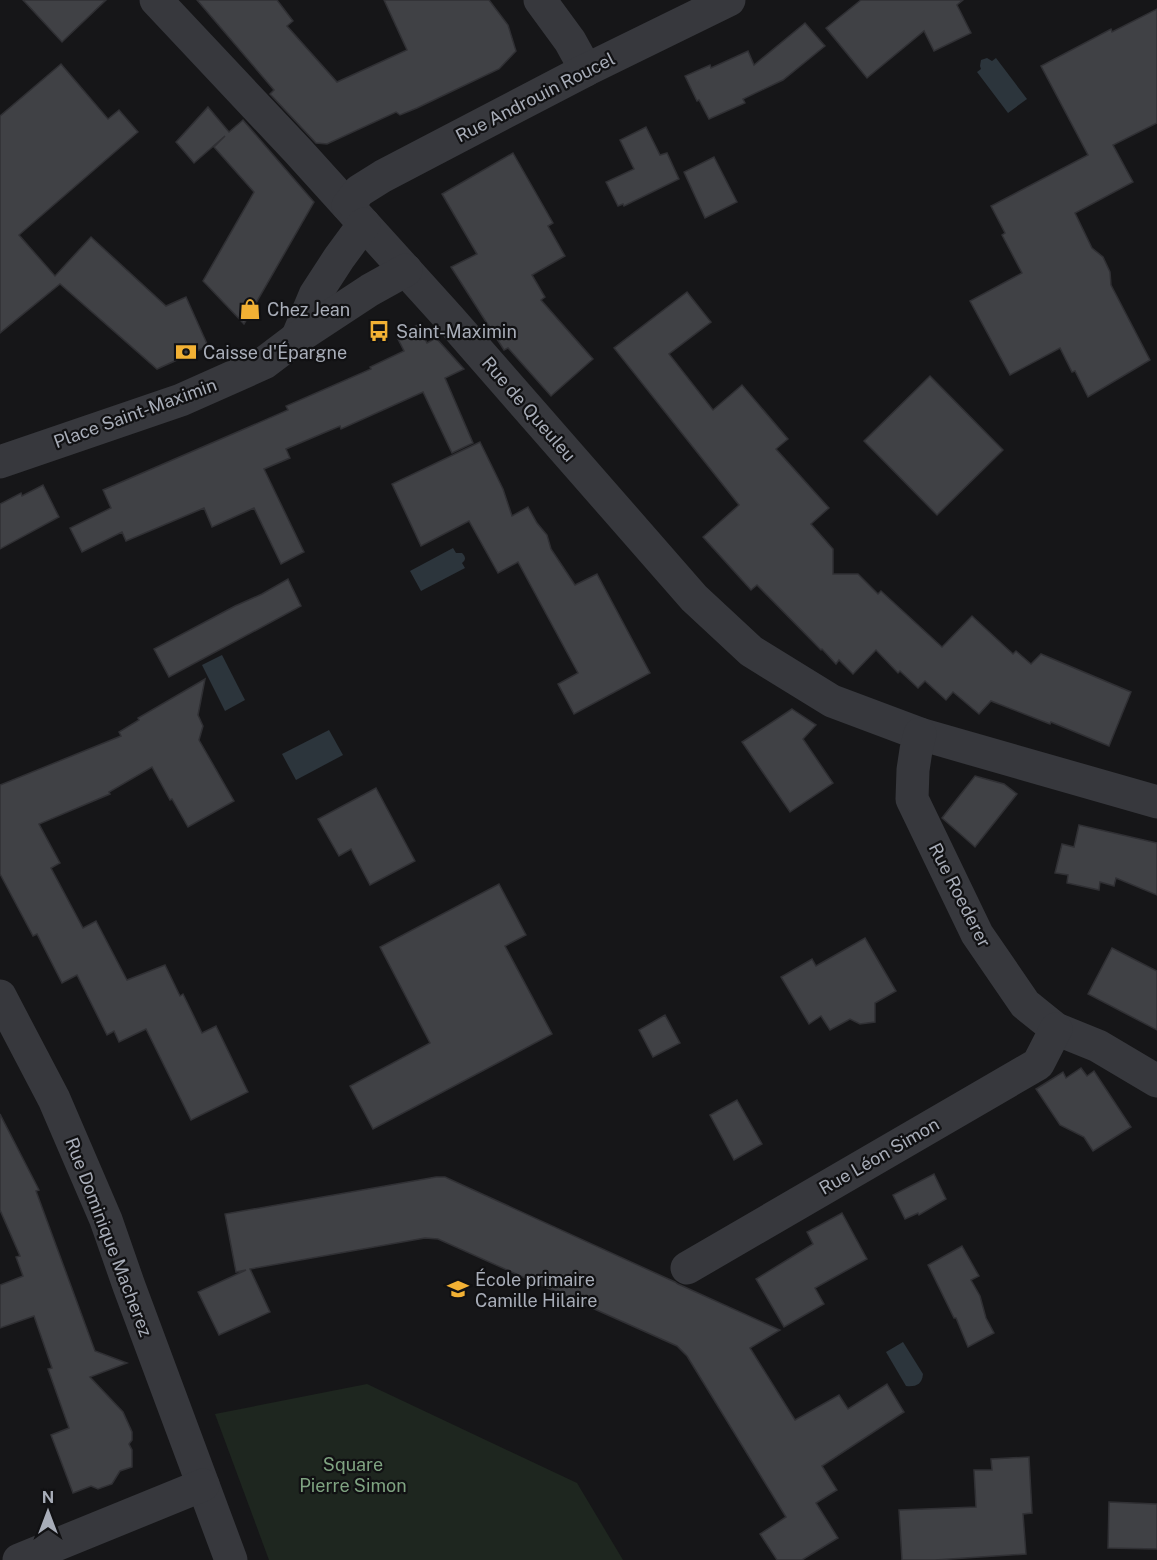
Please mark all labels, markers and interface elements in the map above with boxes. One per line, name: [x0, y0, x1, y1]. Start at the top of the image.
street label: Rue Androuin Roucel: [452, 48, 618, 146]
shop icon: Chez Jean: [238, 297, 262, 321]
place label: Chez Jean: [267, 299, 350, 320]
bus stop icon: Saint-Maximin: [367, 319, 391, 343]
place label: Saint-Maximin: [396, 321, 517, 342]
bank icon: Caisse d'Épargne: [174, 340, 198, 364]
place label: Caisse d'Épargne: [203, 341, 347, 363]
street label: Rue de Queuleu: [478, 352, 580, 466]
street label: Place Saint-Maximin: [51, 374, 219, 452]
street label: Rue Roederer: [925, 839, 995, 951]
street label: Rue Léon Simon: [815, 1113, 943, 1199]
street label: Rue Dominique Macherez: [61, 1134, 157, 1340]
place label: École primaire Camille Hilaire: [475, 1268, 597, 1311]
school or university icon: École primaire Camille Hilaire: [446, 1277, 470, 1301]
park label: Square Pierre Simon: [299, 1454, 407, 1496]
north arrow: [18, 1482, 78, 1542]
text: N: [42, 1488, 54, 1507]

